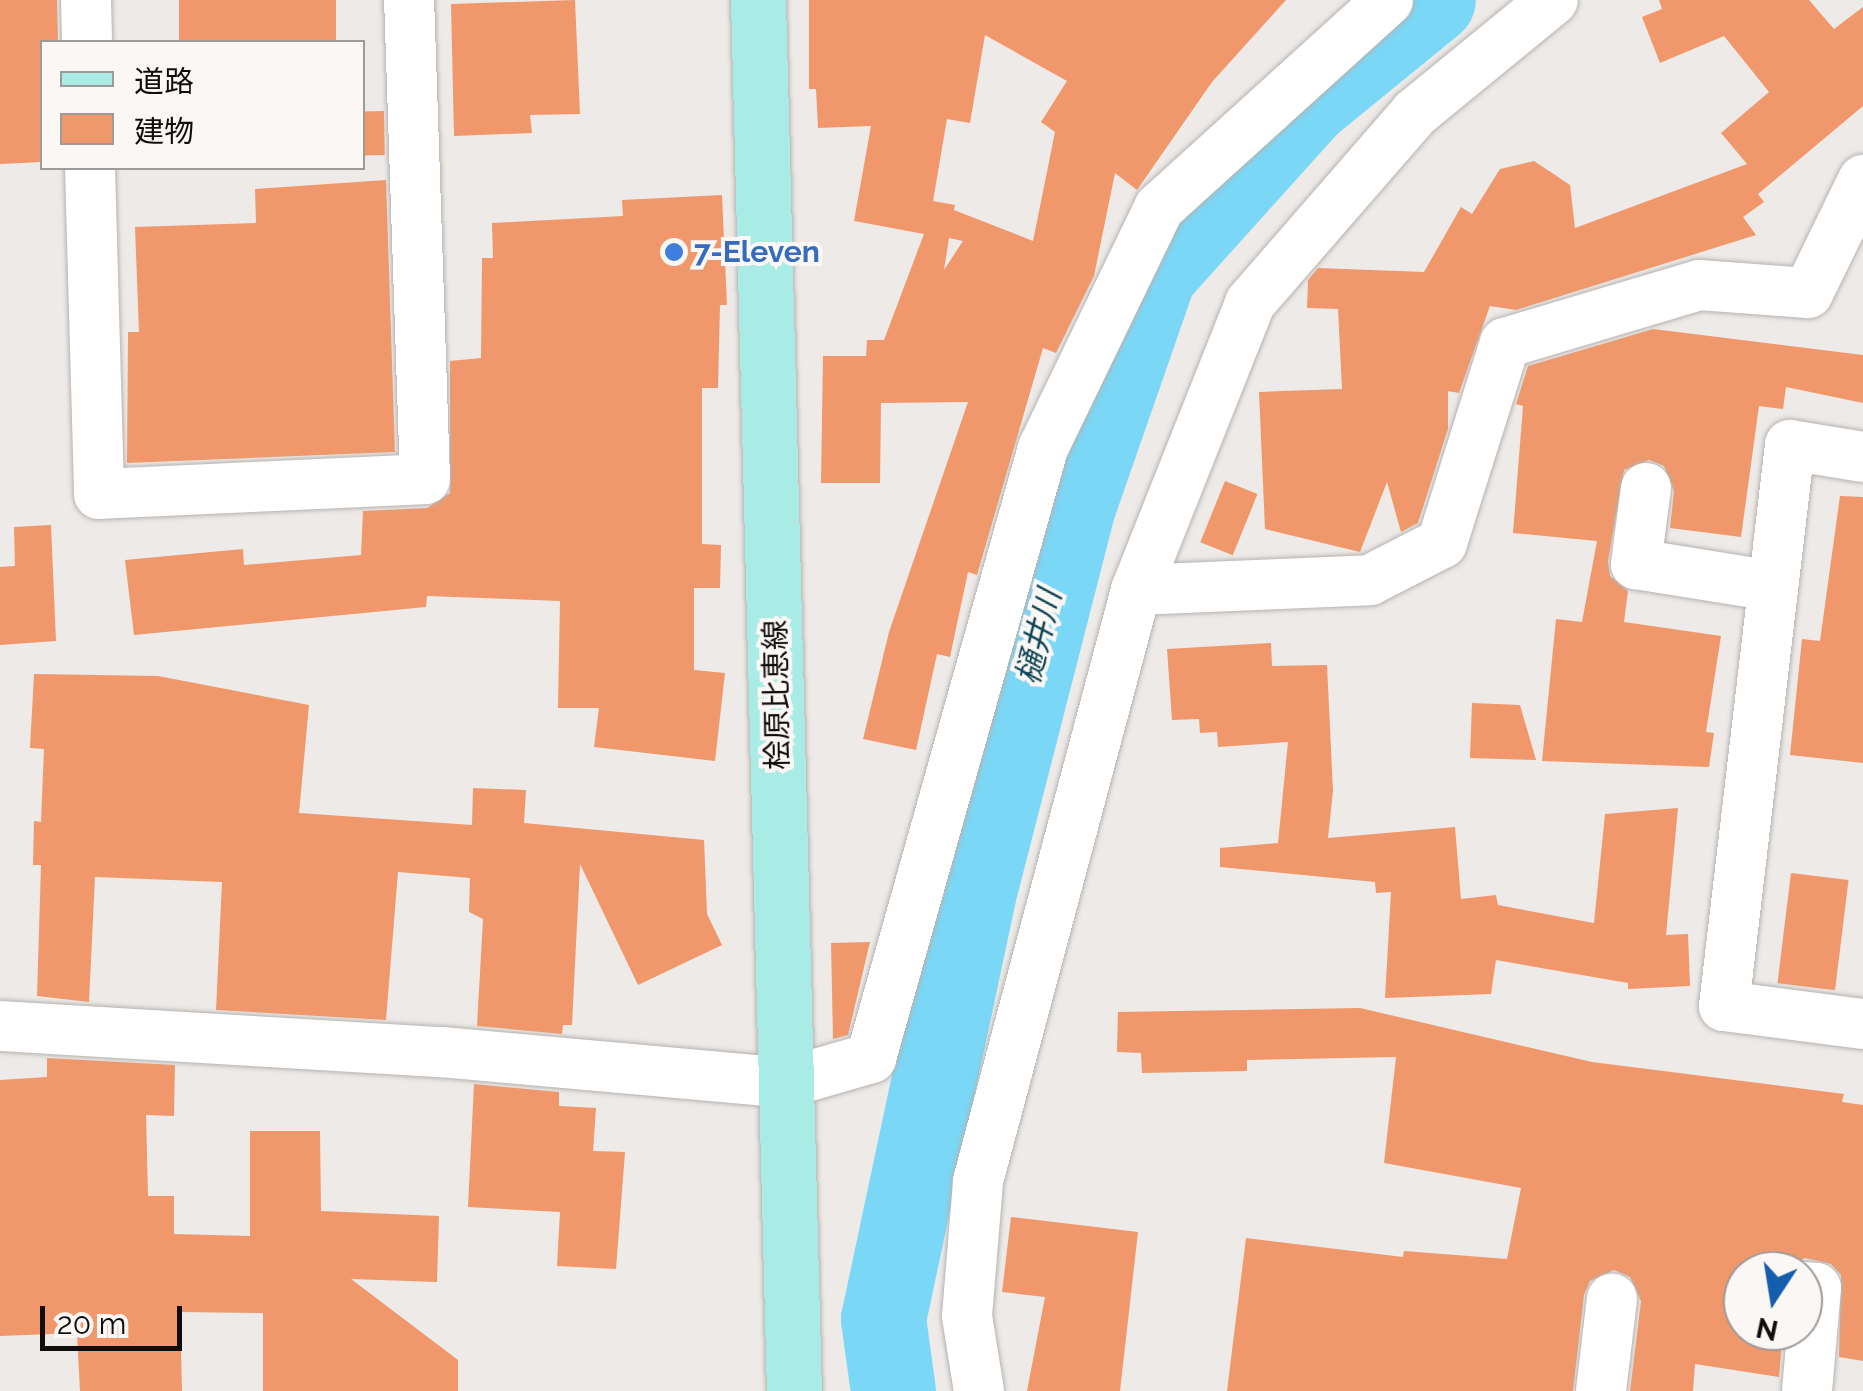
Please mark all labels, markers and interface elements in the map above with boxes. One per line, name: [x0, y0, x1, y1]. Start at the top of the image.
legend: [40, 40, 365, 170]
text: 道路: [134, 64, 194, 99]
text: 建物: [134, 114, 194, 149]
place label: 7-Eleven: [694, 234, 820, 270]
marker: 7-Eleven: [663, 241, 685, 263]
water label: 樋井川: [1009, 586, 1069, 688]
street label: 桧原比恵線: [758, 620, 796, 770]
north arrow: [1723, 1251, 1823, 1351]
scale bar: [45, 1286, 188, 1348]
text: 20 m: [57, 1306, 126, 1341]
text: N: [1753, 1311, 1781, 1347]

